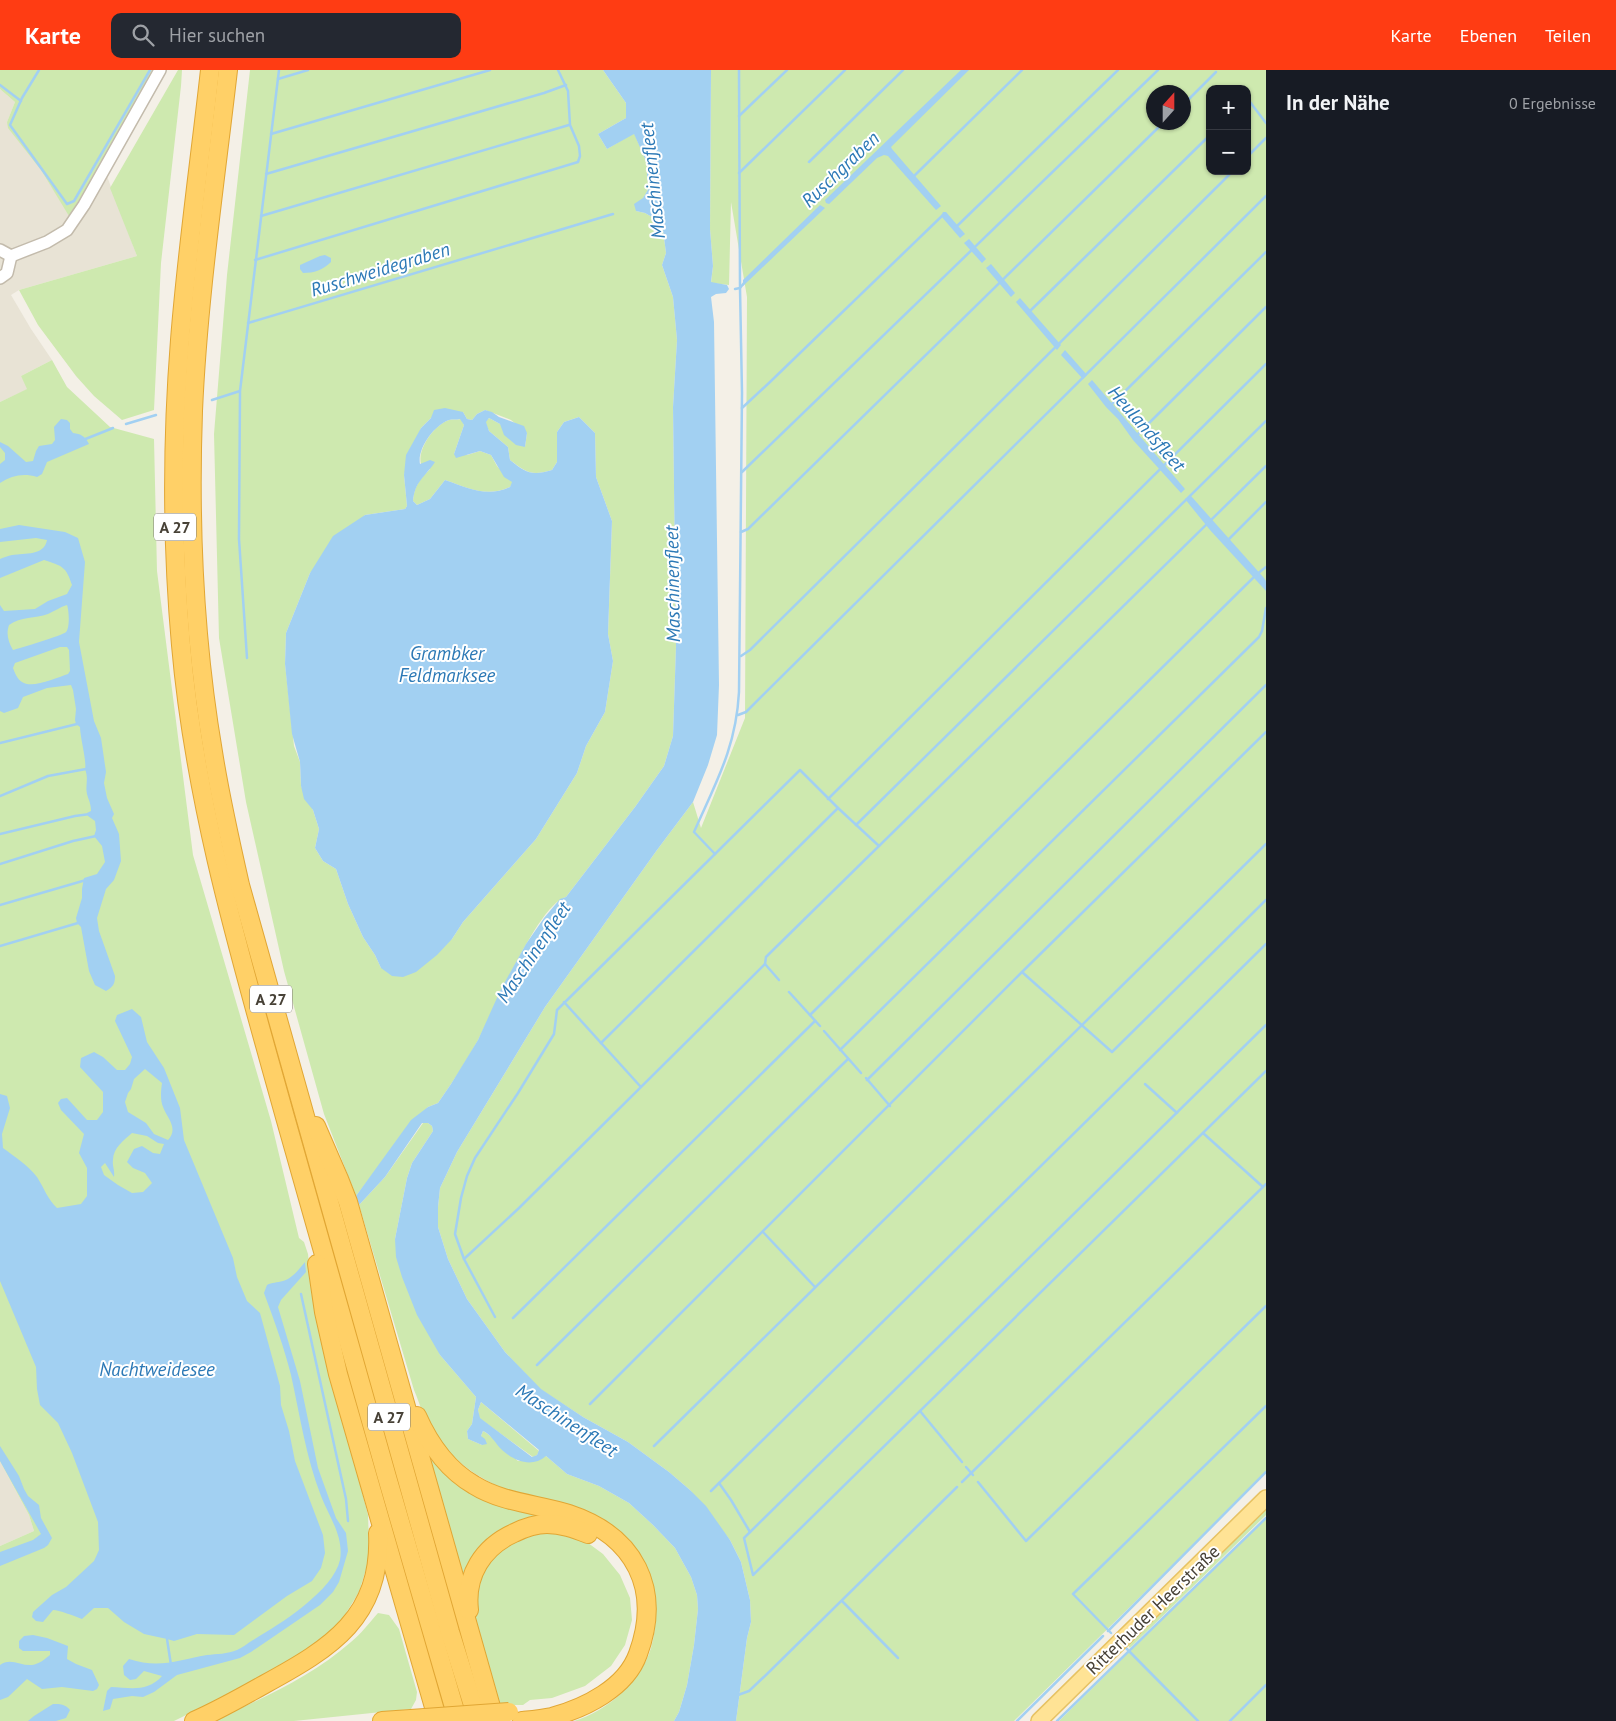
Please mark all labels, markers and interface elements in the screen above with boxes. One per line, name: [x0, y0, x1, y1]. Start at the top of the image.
search box: [111, 13, 461, 58]
text: Karte: [25, 20, 81, 51]
icon: search: [129, 21, 157, 49]
text: Hier suchen: [169, 23, 265, 47]
text: Karte: [1391, 24, 1432, 47]
text: Ebenen: [1460, 24, 1517, 47]
text: Teilen: [1545, 24, 1591, 47]
north arrow: [1146, 85, 1191, 130]
map controls: [1206, 85, 1251, 175]
button: +: [1206, 85, 1251, 130]
text: In der Nähe: [1286, 89, 1390, 116]
text: 0 Ergebnisse: [1509, 93, 1596, 113]
water label: Maschinenfleet: [634, 121, 670, 240]
water label: Ruschgraben: [796, 126, 884, 212]
button: −: [1206, 130, 1251, 175]
water label: Ruschweidegraben: [307, 236, 453, 302]
water label: Heulandsfleet: [1103, 380, 1192, 477]
road number: A 27: [154, 514, 196, 541]
water label: Maschinenfleet: [659, 524, 685, 643]
water label: Grambker Feldmarksee: [399, 641, 495, 687]
water label: Maschinenfleet: [490, 896, 576, 1007]
road number: A 27: [250, 986, 292, 1012]
water label: Nachtweidesee: [99, 1357, 215, 1381]
water label: Maschinenfleet: [512, 1378, 623, 1462]
road number: A 27: [368, 1404, 410, 1430]
street label: Ritterhuder Heerstraße: [1081, 1540, 1224, 1679]

